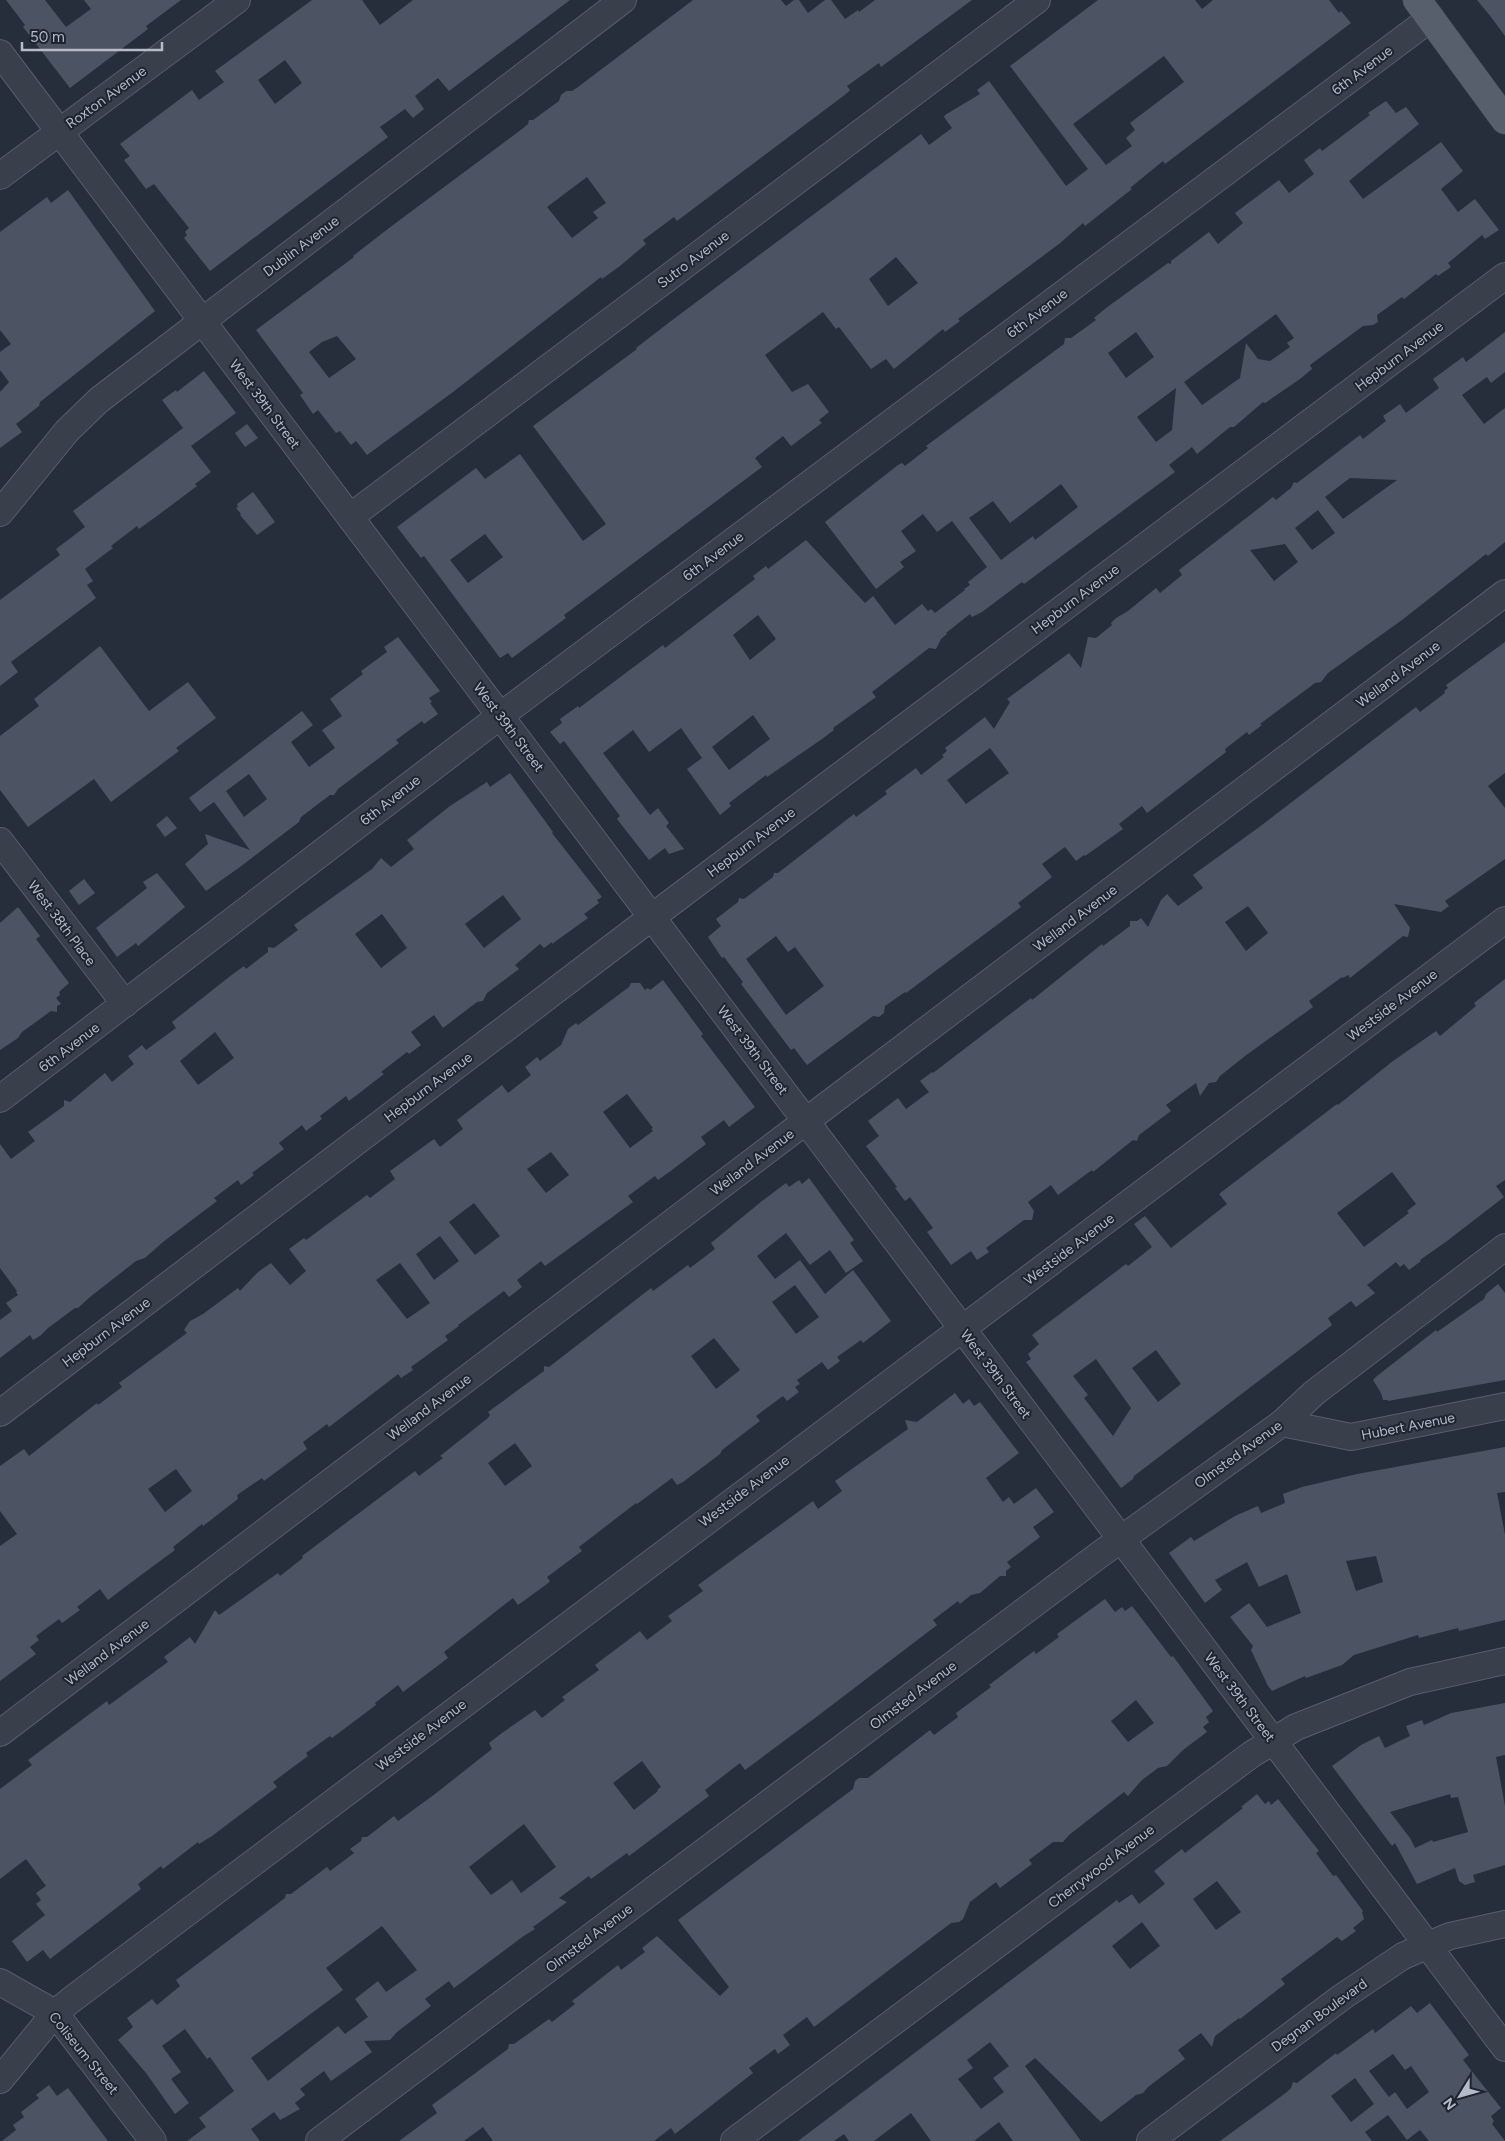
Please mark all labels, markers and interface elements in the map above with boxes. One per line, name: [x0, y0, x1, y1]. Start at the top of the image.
scale bar: [22, 20, 162, 52]
text: 50 m: [30, 28, 65, 46]
street label: 6th Avenue: [1328, 42, 1396, 99]
street label: Roxton Avenue: [63, 62, 150, 132]
street label: Dublin Avenue: [260, 212, 343, 280]
street label: Sutro Avenue: [654, 227, 733, 292]
street label: 6th Avenue: [1003, 285, 1071, 342]
street label: Hepburn Avenue: [1352, 318, 1447, 395]
street label: West 39th Street: [226, 356, 304, 452]
street label: 6th Avenue: [679, 528, 747, 585]
street label: Hepburn Avenue: [1028, 561, 1123, 638]
street label: Welland Avenue: [1353, 637, 1444, 711]
street label: West 39th Street: [470, 679, 548, 775]
street label: 6th Avenue: [357, 771, 424, 829]
street label: Hepburn Avenue: [704, 804, 799, 881]
street label: West 38th Place: [24, 877, 99, 969]
street label: Welland Avenue: [1030, 881, 1121, 955]
street label: Westside Avenue: [1344, 966, 1441, 1045]
street label: West 39th Street: [714, 1002, 792, 1098]
street label: 6th Avenue: [35, 1019, 103, 1076]
street label: Hepburn Avenue: [381, 1049, 476, 1126]
street label: Welland Avenue: [707, 1125, 798, 1199]
street label: Westside Avenue: [1021, 1210, 1118, 1289]
street label: Hepburn Avenue: [59, 1294, 154, 1371]
street label: West 39th Street: [957, 1326, 1035, 1422]
street label: Welland Avenue: [384, 1370, 475, 1444]
street label: Hubert Avenue: [1360, 1409, 1457, 1444]
street label: Olmsted Avenue: [1191, 1417, 1286, 1492]
street label: Westside Avenue: [696, 1452, 793, 1531]
street label: Welland Avenue: [62, 1615, 153, 1689]
street label: West 39th Street: [1201, 1649, 1279, 1745]
street label: Olmsted Avenue: [867, 1657, 960, 1734]
street label: Westside Avenue: [373, 1696, 470, 1775]
street label: Cherrywood Avenue: [1045, 1821, 1158, 1912]
street label: Olmsted Avenue: [543, 1900, 636, 1977]
street label: Degnan Boulevard: [1268, 1975, 1370, 2056]
street label: Coliseum Street: [45, 2009, 122, 2098]
north arrow: [1435, 2071, 1485, 2121]
text: N: [1440, 2094, 1460, 2113]

